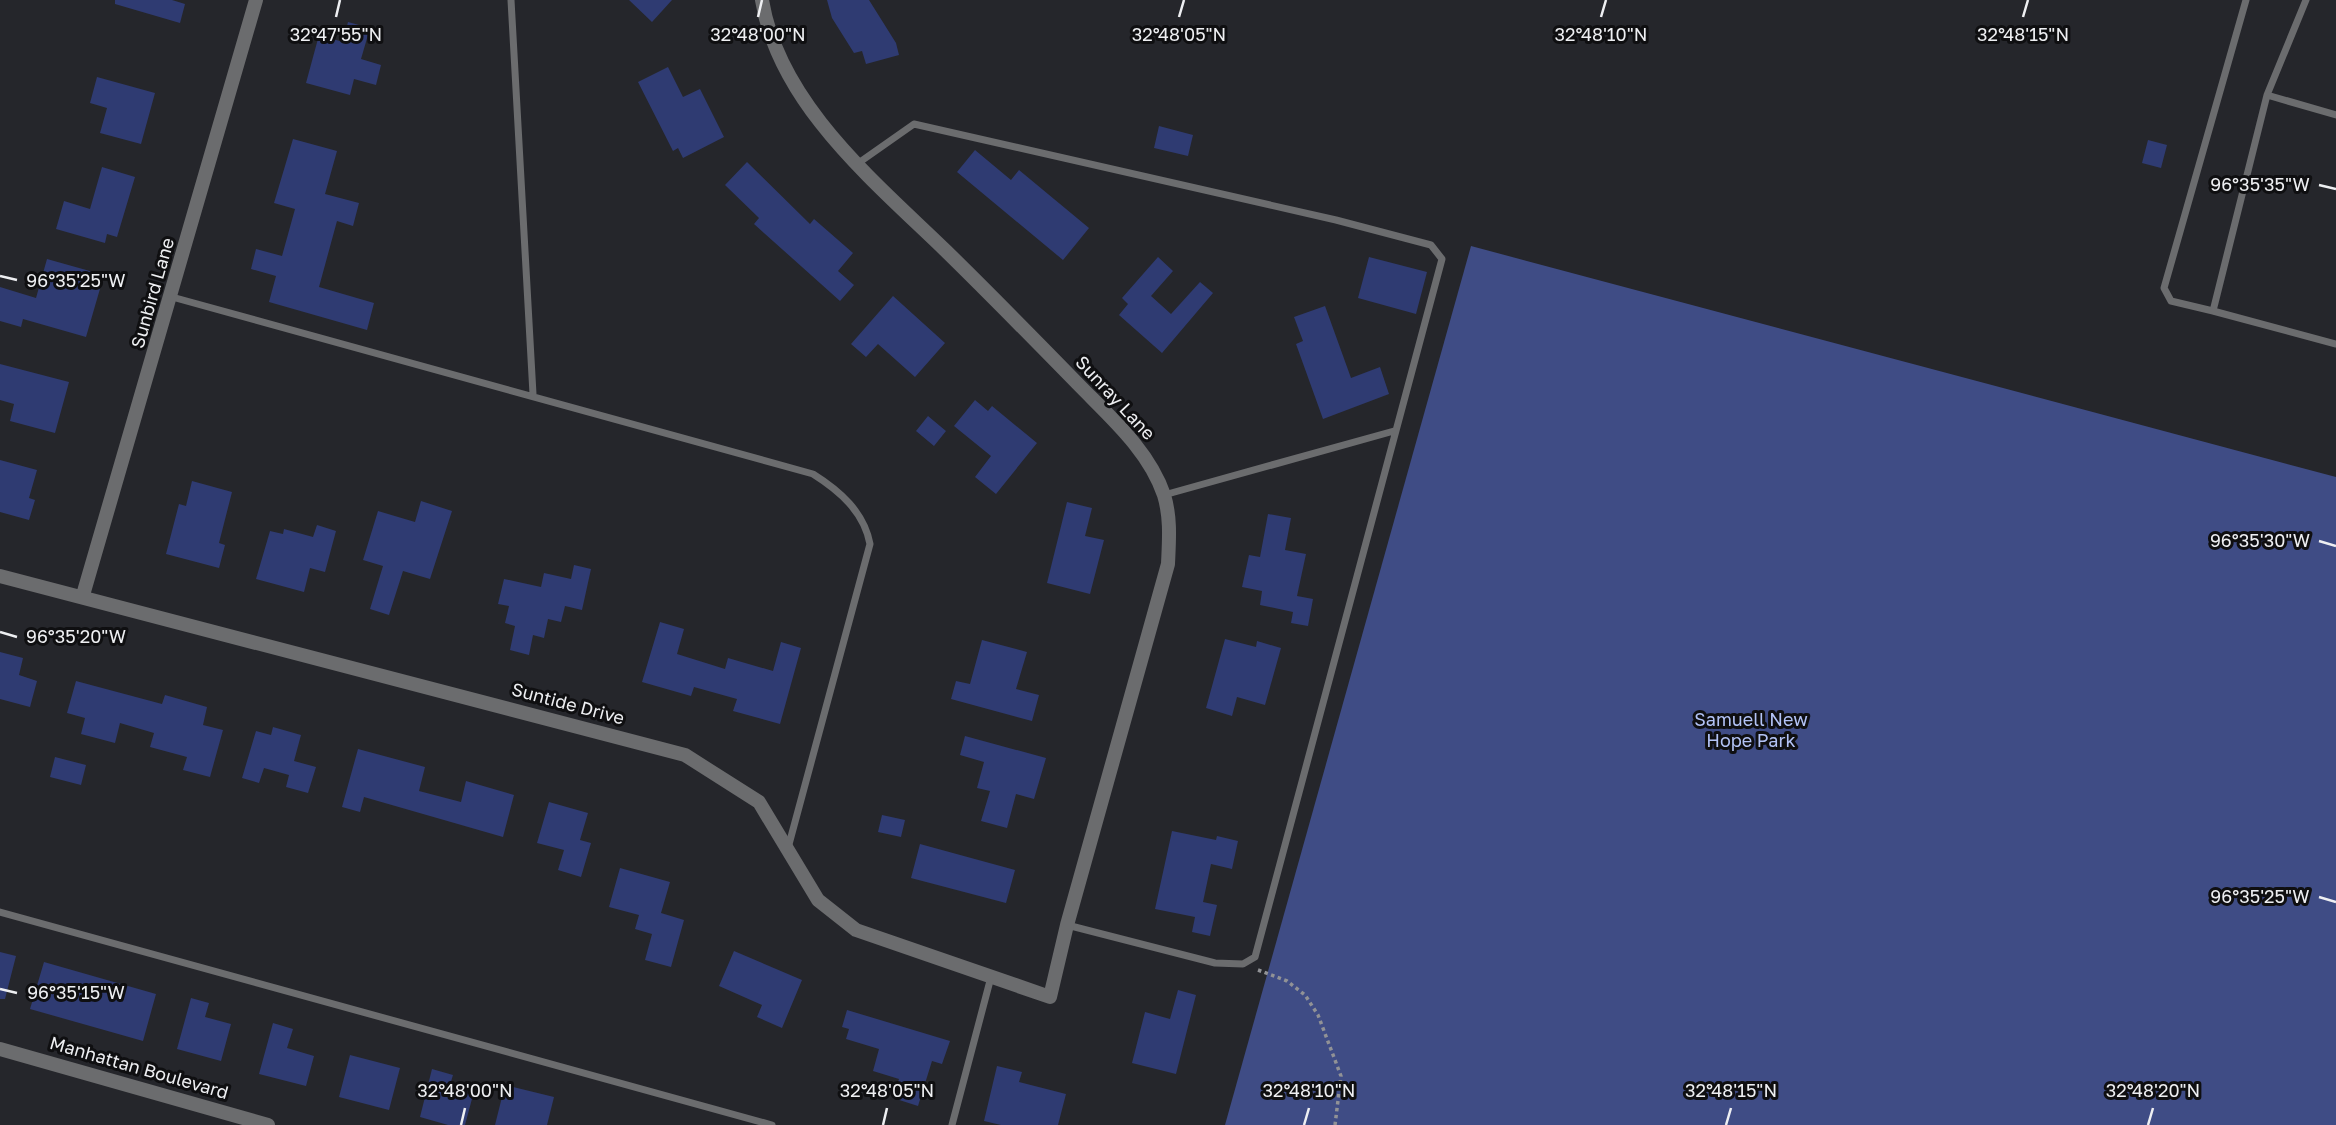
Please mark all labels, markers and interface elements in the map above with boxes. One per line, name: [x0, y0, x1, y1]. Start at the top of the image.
text: 32°47'55"N: [290, 23, 382, 45]
text: 32°48'00"N: [710, 23, 806, 45]
text: 32°48'05"N: [1132, 23, 1226, 45]
text: 32°48'10"N: [1555, 23, 1647, 45]
text: 32°48'15"N: [1977, 23, 2069, 45]
text: 96°35'35"W: [2210, 173, 2310, 195]
street label: Sunbird Lane: [126, 235, 178, 351]
text: 96°35'25"W: [26, 269, 126, 291]
street label: Sunray Lane: [1071, 351, 1160, 444]
text: 96°35'30"W: [2210, 529, 2310, 551]
text: 96°35'20"W: [26, 625, 126, 647]
street label: Suntide Drive: [509, 677, 627, 729]
park label: Samuell New Hope Park: [1694, 708, 1808, 751]
text: 96°35'25"W: [2210, 885, 2310, 907]
text: 96°35'15"W: [27, 981, 125, 1003]
street label: Manhattan Boulevard: [47, 1031, 231, 1103]
text: 32°48'00"N: [417, 1079, 513, 1101]
text: 32°48'05"N: [840, 1079, 934, 1101]
text: 32°48'10"N: [1263, 1079, 1355, 1101]
text: 32°48'15"N: [1685, 1079, 1777, 1101]
text: 32°48'20"N: [2106, 1079, 2200, 1101]

